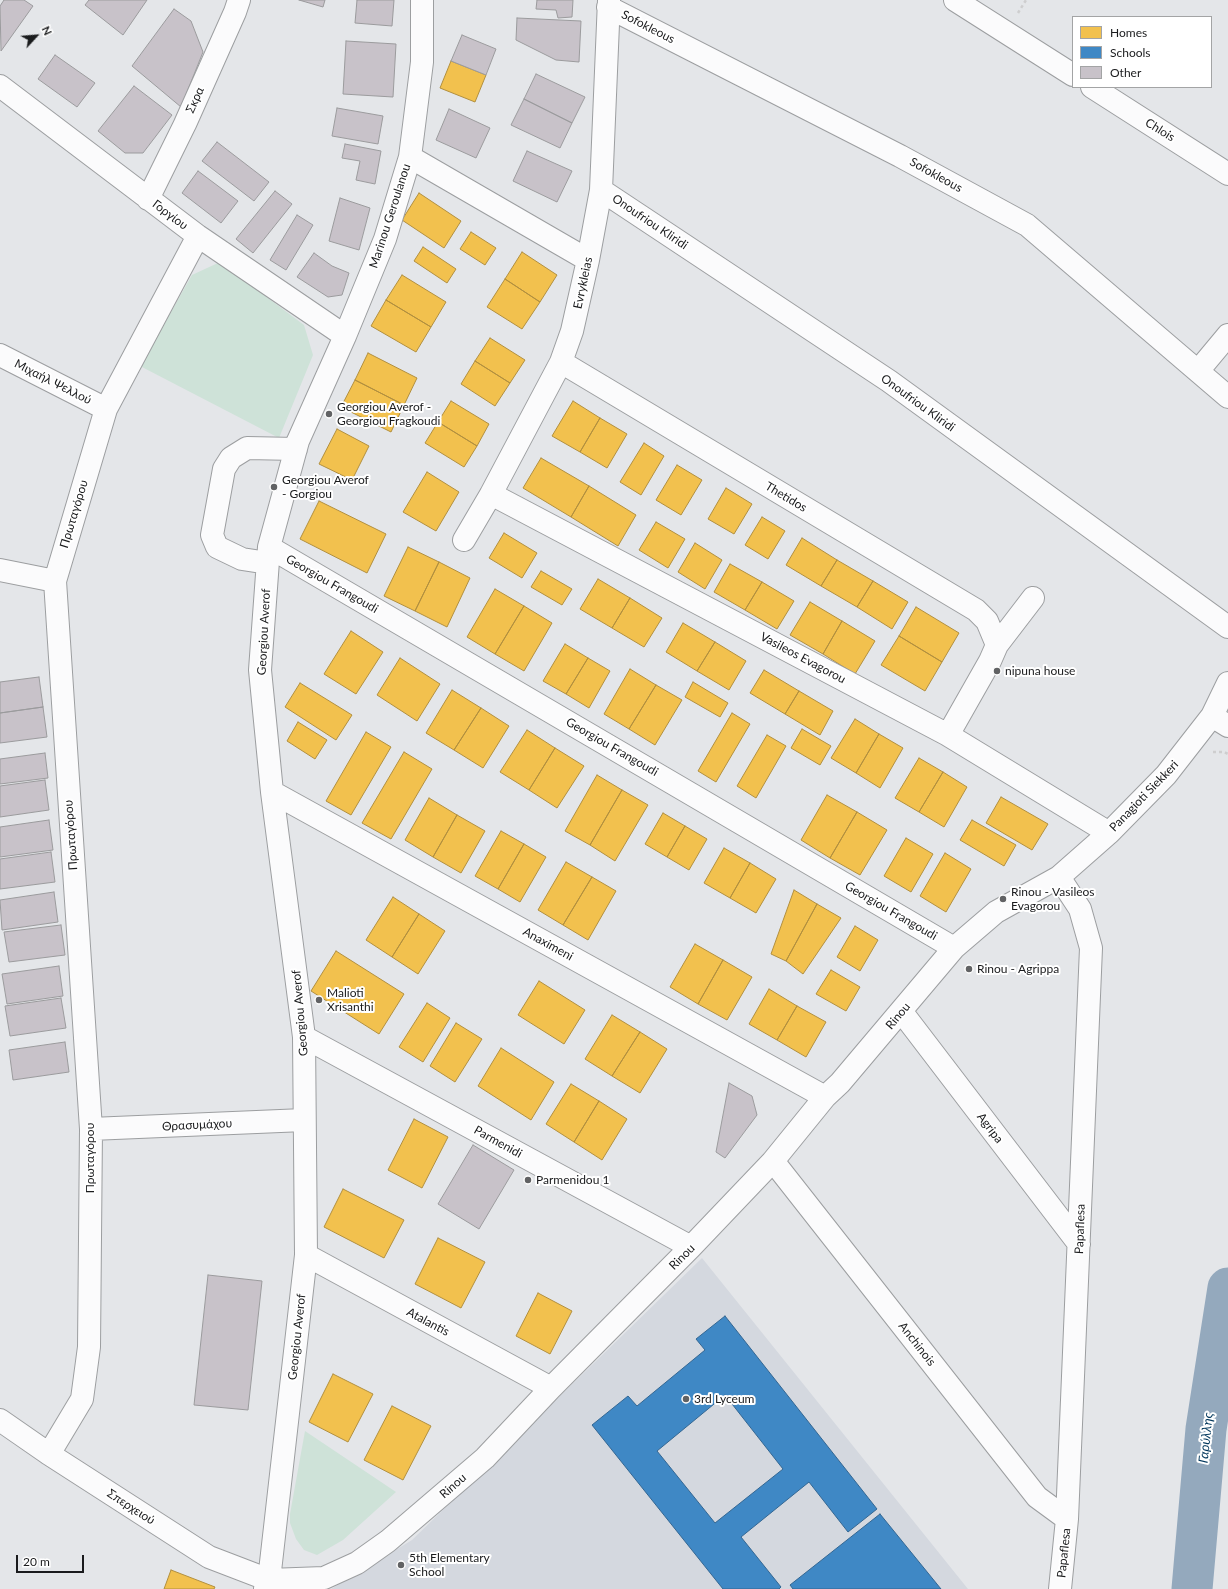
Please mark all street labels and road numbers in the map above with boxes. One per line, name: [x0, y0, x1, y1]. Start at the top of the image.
street label: Sofokleous: [619, 7, 677, 47]
street label: Σκρα: [183, 85, 207, 115]
street label: Chlois: [1142, 115, 1178, 145]
street label: Sofokleous: [907, 155, 965, 195]
street label: Marinou Geroulanou: [366, 162, 414, 270]
street label: Onoufriou Kliridi: [609, 191, 691, 253]
street label: Γοργίου: [149, 197, 191, 233]
street label: Evrykleias: [570, 256, 596, 310]
street label: Μιχαήλ Ψελλού: [12, 356, 94, 408]
street label: Onoufriou Kliridi: [878, 371, 958, 435]
street label: Πρωταγόρου: [57, 478, 91, 550]
street label: Thetidos: [763, 479, 809, 515]
street label: Georgiou Frangoudi: [283, 552, 381, 616]
street label: Georgiou Averof: [255, 588, 273, 676]
street label: Vasileos Evagorou: [758, 629, 848, 687]
street label: Georgiou Frangoudi: [563, 715, 661, 779]
street label: Panagioti Siekkeri: [1107, 758, 1181, 834]
street label: Πρωταγόρου: [61, 799, 81, 871]
street label: Georgiou Frangoudi: [842, 879, 940, 943]
street label: Anaximeni: [520, 924, 576, 964]
street label: Georgiou Averof: [289, 969, 311, 1057]
street label: Rinou: [883, 1000, 913, 1032]
street label: Agripa: [974, 1110, 1006, 1146]
street label: Θρασυμάχου: [162, 1116, 232, 1134]
street label: Πρωταγόρου: [83, 1123, 97, 1193]
street label: Parmenidi: [471, 1123, 525, 1161]
street label: Papaflesa: [1072, 1204, 1088, 1254]
street label: Rinou: [666, 1241, 698, 1273]
street label: Georgiou Averof: [285, 1293, 309, 1381]
street label: Atalantis: [404, 1305, 452, 1339]
street label: Anchinois: [895, 1319, 939, 1369]
street label: Rinou: [437, 1471, 469, 1501]
street label: Σπερχειού: [104, 1486, 158, 1528]
street label: Papaflesa: [1054, 1527, 1074, 1579]

